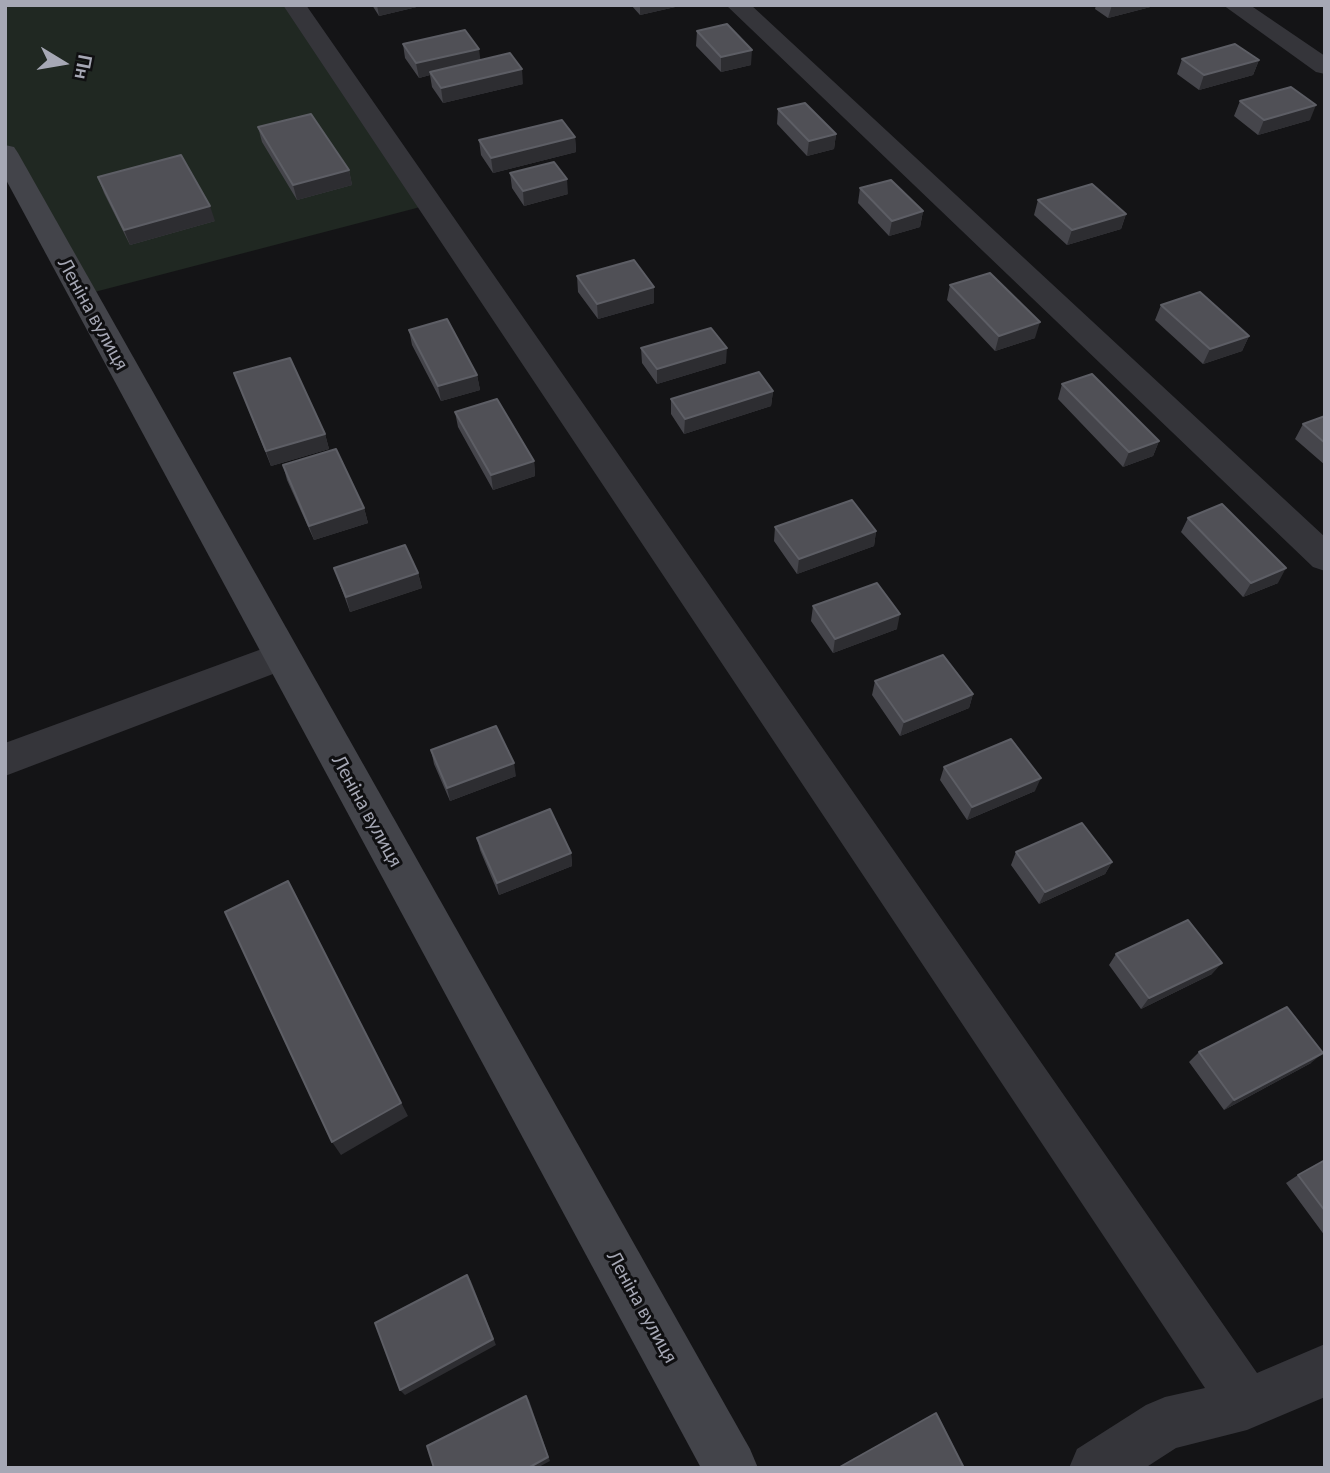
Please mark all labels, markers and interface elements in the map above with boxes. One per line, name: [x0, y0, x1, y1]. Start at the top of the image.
north arrow: [28, 28, 98, 98]
text: Пн: [70, 53, 98, 81]
street label: Леніна вулиця: [53, 254, 133, 374]
street label: Леніна вулиця: [327, 751, 407, 871]
street label: Леніна вулиця: [602, 1247, 682, 1367]

